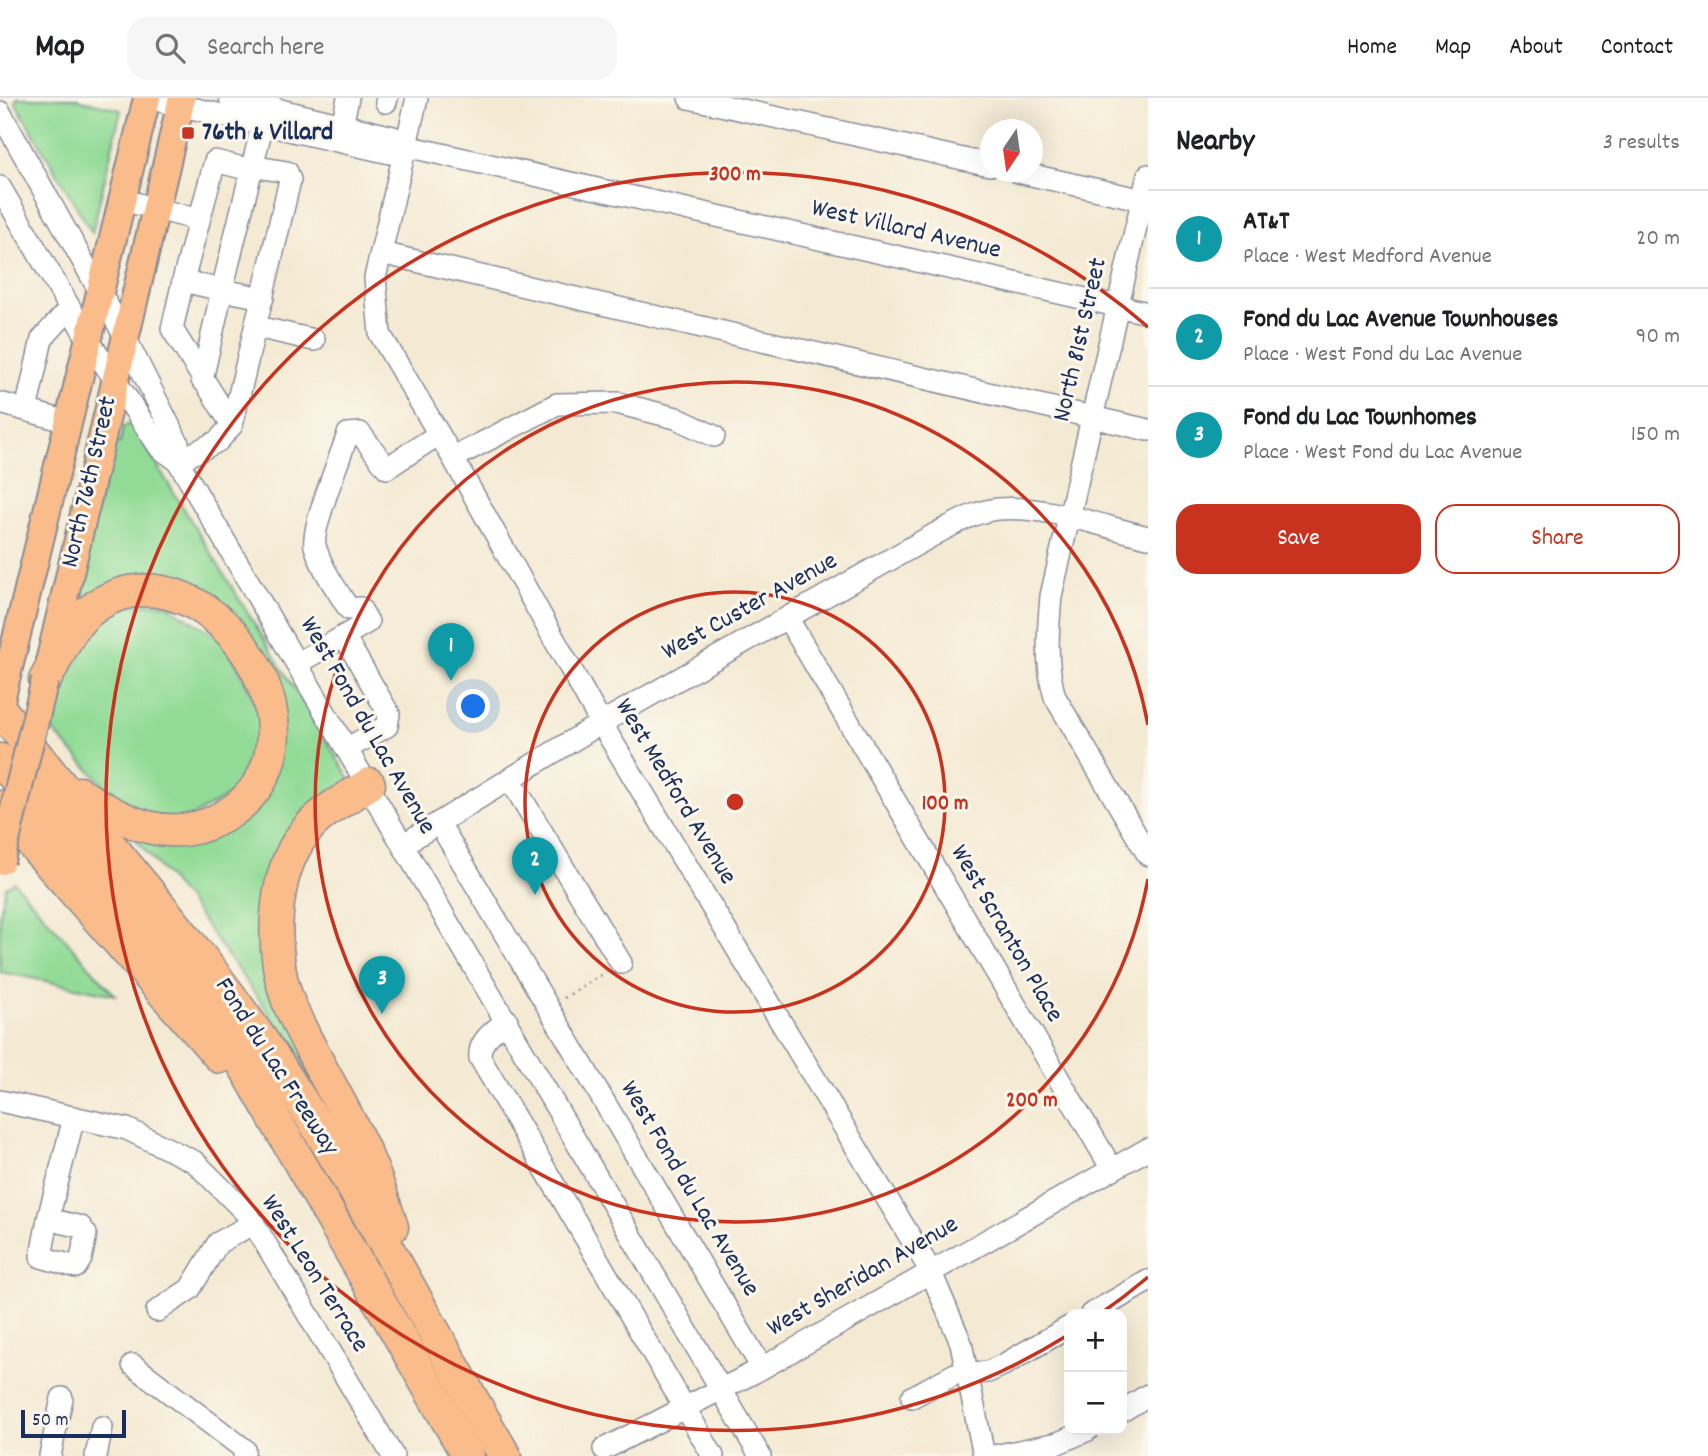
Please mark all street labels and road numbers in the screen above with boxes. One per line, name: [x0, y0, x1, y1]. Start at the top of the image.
street label: West Villard Avenue: [808, 190, 1004, 270]
street label: North 81st Street: [1044, 254, 1118, 426]
street label: North 76th Street: [52, 392, 128, 571]
street label: West Custer Avenue: [655, 543, 845, 671]
street label: West Fond du Lac Avenue: [289, 610, 445, 842]
street label: West Medford Avenue: [605, 692, 745, 892]
street label: West Scranton Place: [940, 838, 1072, 1030]
street label: Fond du Lac Freeway: [205, 971, 348, 1164]
street label: West Fond du Lac Avenue: [610, 1074, 768, 1304]
street label: West Leon Terrace: [251, 1188, 377, 1360]
street label: West Sheridan Avenue: [760, 1207, 966, 1347]

